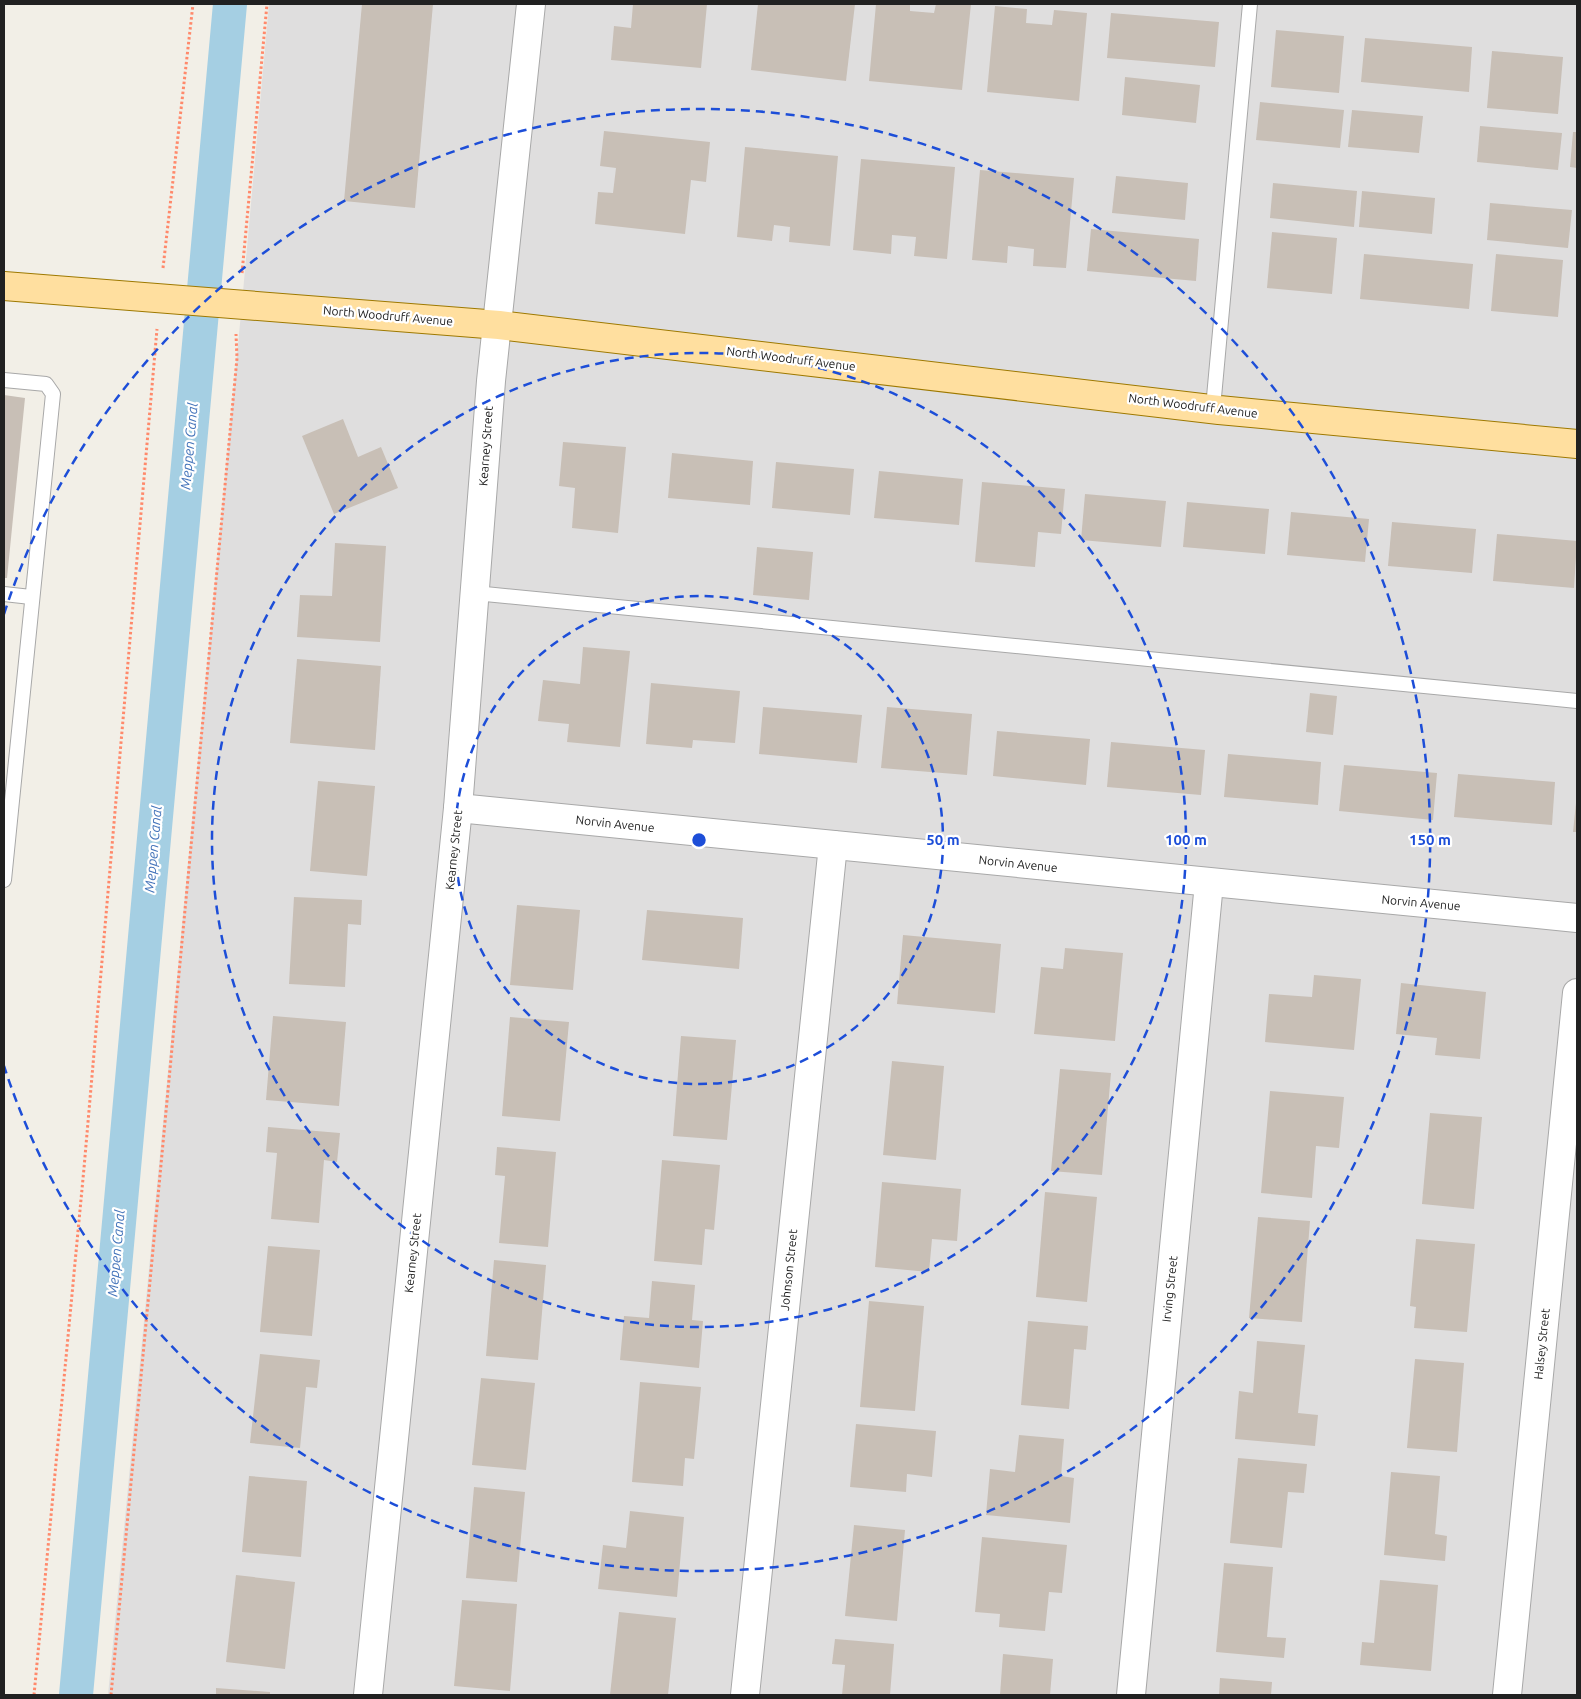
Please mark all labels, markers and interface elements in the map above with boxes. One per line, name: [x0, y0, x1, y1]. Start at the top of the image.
street label: North Woodruff Avenue: [323, 303, 453, 328]
street label: North Woodruff Avenue: [726, 344, 856, 373]
street label: North Woodruff Avenue: [1128, 391, 1258, 420]
water label: Meppen Canal: [177, 402, 201, 490]
street label: Kearney Street: [476, 405, 495, 486]
water label: Meppen Canal: [141, 805, 165, 893]
street label: Kearney Street: [443, 809, 464, 890]
street label: Norvin Avenue: [575, 813, 655, 834]
centre of rings: [690, 831, 708, 849]
text: 50 m: [926, 831, 960, 848]
text: 100 m: [1165, 831, 1207, 848]
text: 150 m: [1409, 831, 1451, 848]
street label: Norvin Avenue: [978, 853, 1058, 874]
street label: Norvin Avenue: [1381, 893, 1461, 912]
water label: Meppen Canal: [104, 1209, 128, 1297]
street label: Kearney Street: [402, 1212, 423, 1293]
street label: Johnson Street: [778, 1228, 799, 1311]
street label: Irving Street: [1160, 1255, 1179, 1323]
street label: Halsey Street: [1531, 1307, 1552, 1380]

